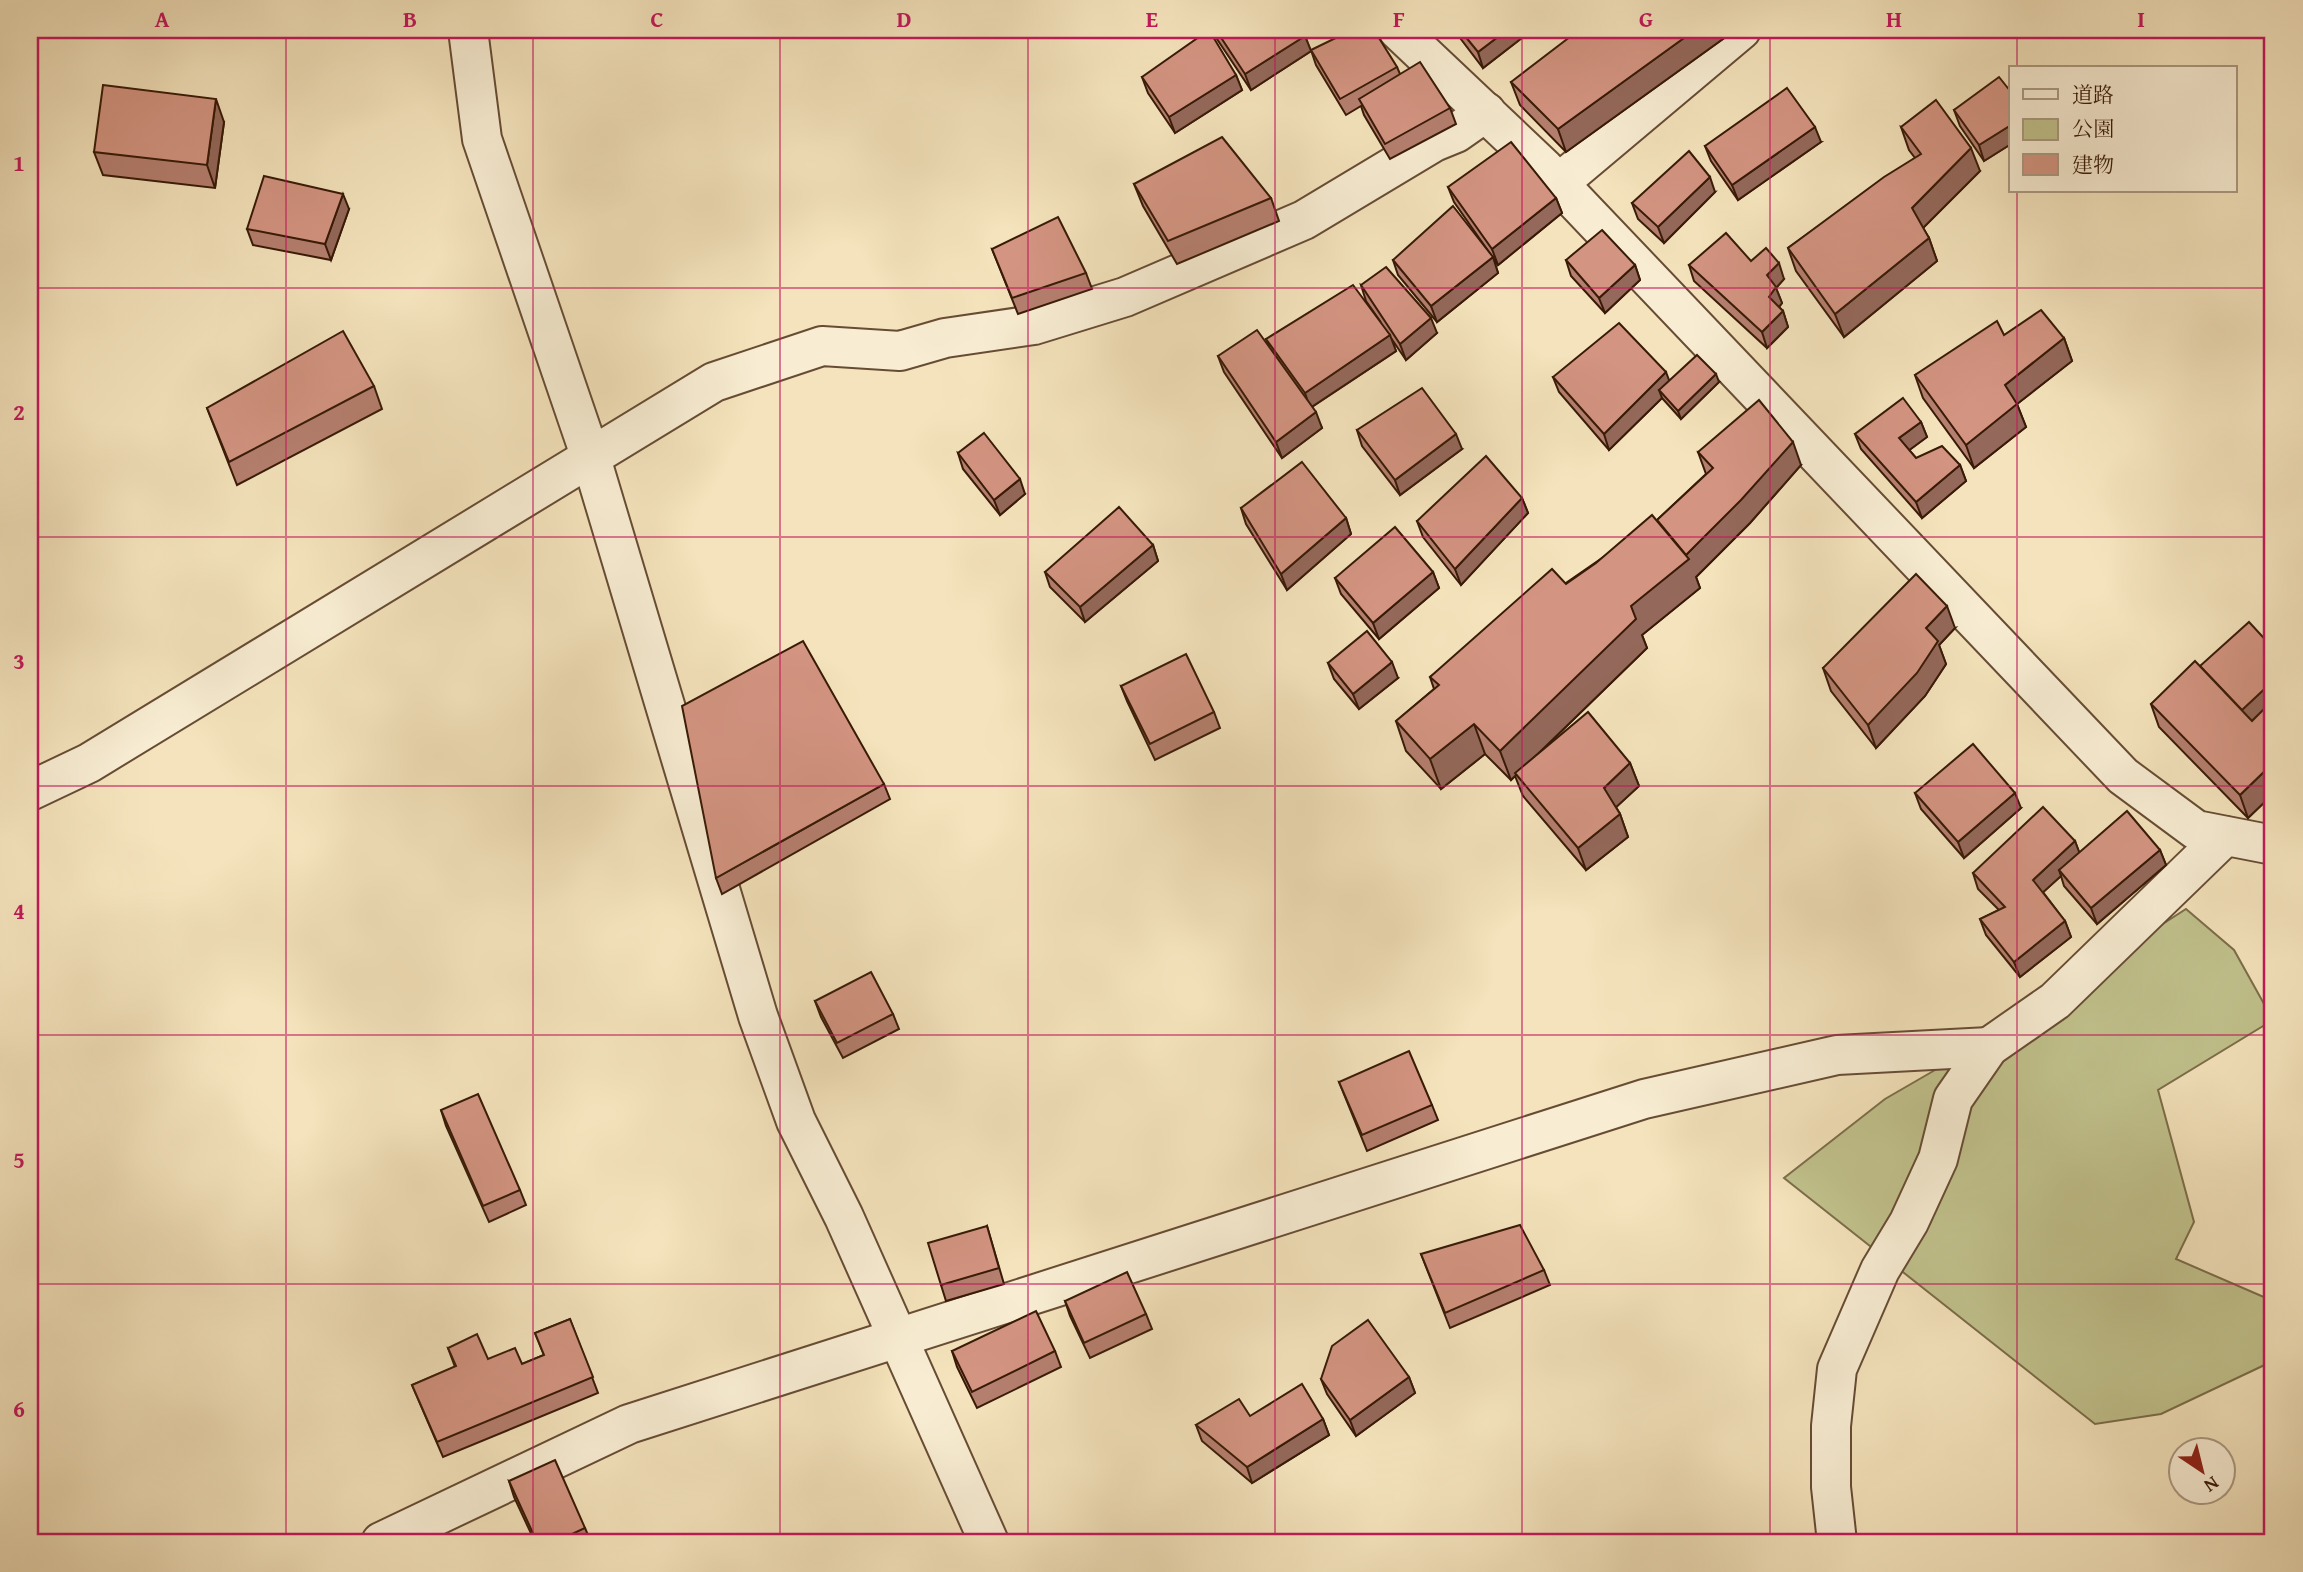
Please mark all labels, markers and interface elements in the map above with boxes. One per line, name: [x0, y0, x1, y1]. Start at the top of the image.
text: A: [155, 2, 170, 35]
text: B: [403, 2, 417, 35]
text: C: [650, 2, 664, 35]
text: D: [897, 2, 912, 35]
text: E: [1146, 2, 1158, 35]
text: F: [1393, 2, 1405, 35]
text: G: [1639, 2, 1653, 35]
text: H: [1886, 2, 1902, 35]
text: I: [2137, 2, 2145, 35]
legend: [2009, 66, 2236, 192]
text: 道路: [2072, 79, 2114, 110]
text: 公園: [2072, 113, 2114, 144]
text: 1: [13, 146, 25, 179]
text: 建物: [2072, 149, 2114, 180]
text: 2: [13, 395, 25, 428]
text: 3: [13, 644, 25, 677]
text: 4: [13, 894, 25, 927]
text: 5: [13, 1143, 25, 1176]
text: 6: [13, 1392, 25, 1425]
north arrow: [2166, 1436, 2236, 1506]
text: N: [2198, 1470, 2225, 1500]

